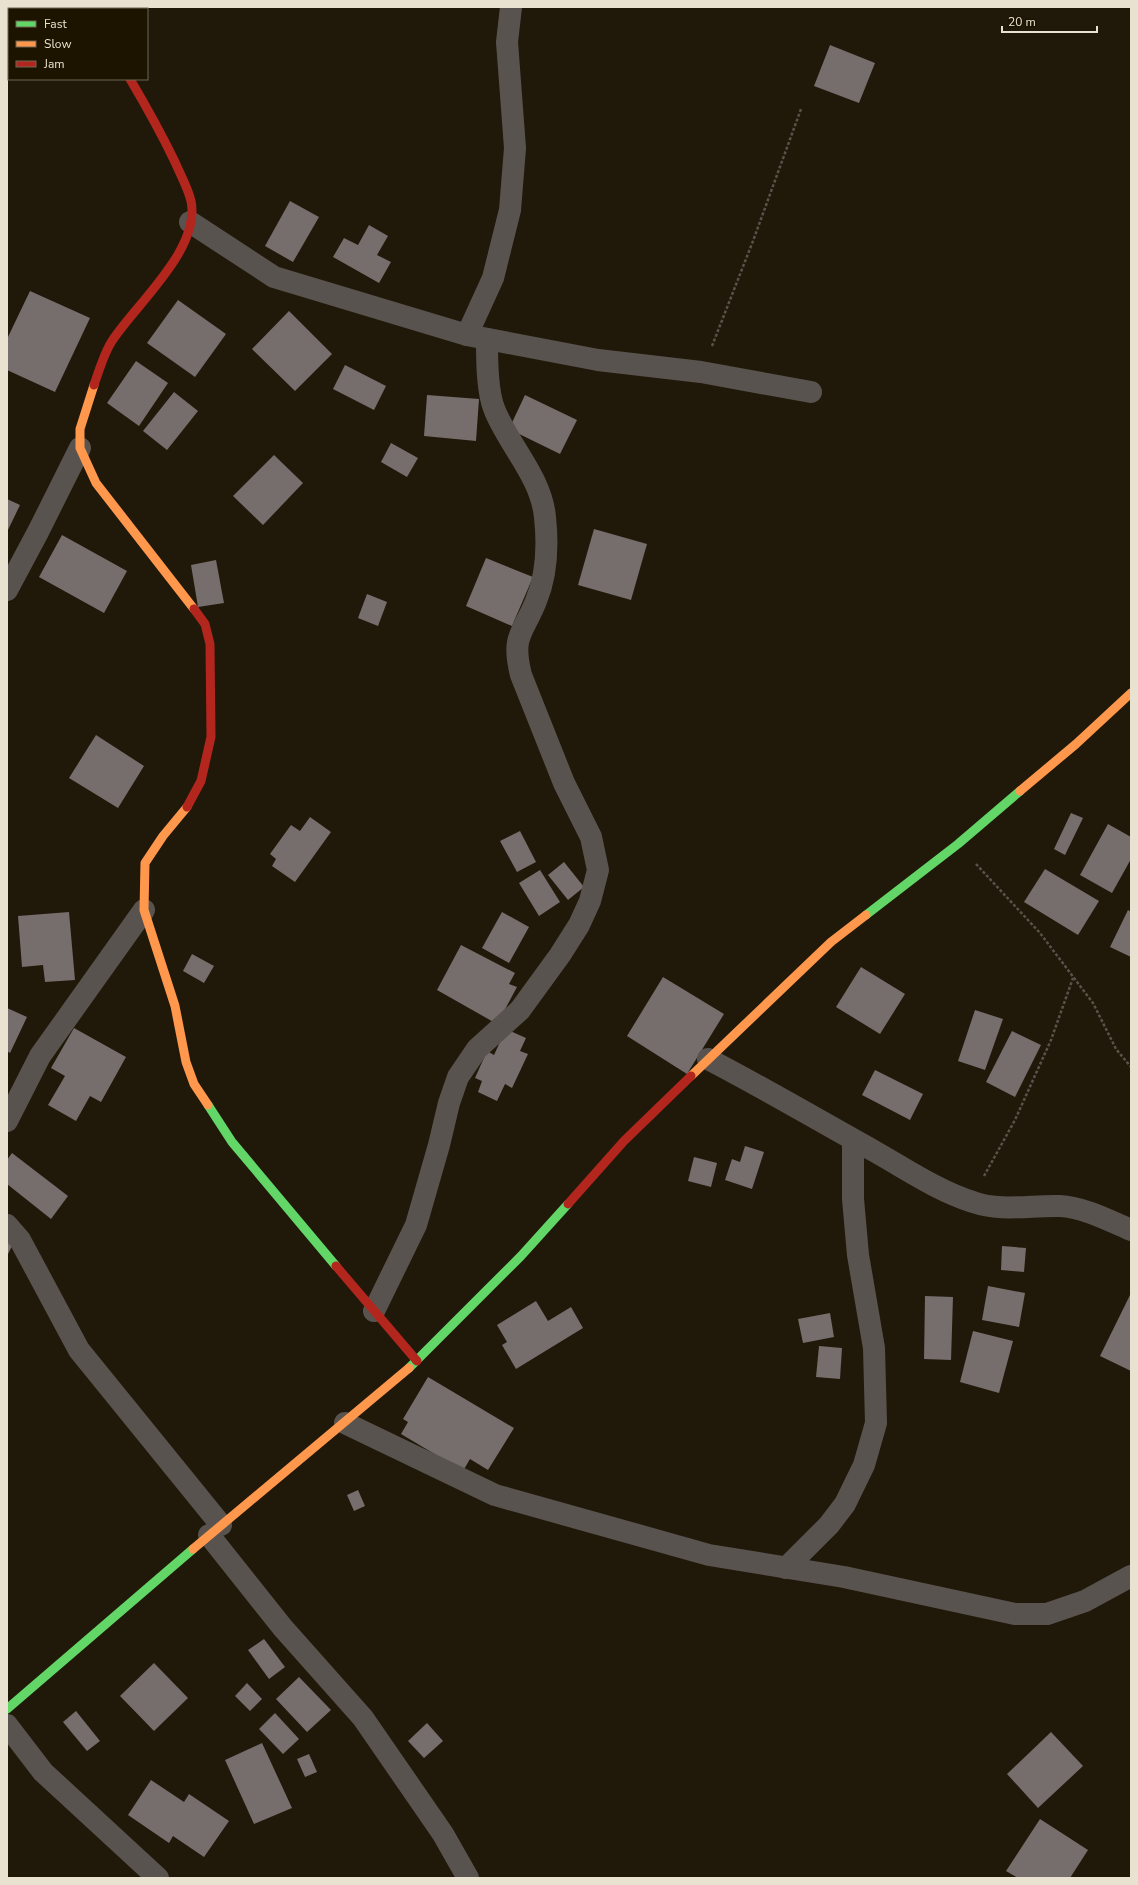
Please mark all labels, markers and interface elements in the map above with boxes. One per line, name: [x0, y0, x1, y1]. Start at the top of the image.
legend: [8, 8, 148, 80]
scale bar: [1002, 8, 1097, 34]
text: 20 m: [1008, 14, 1036, 30]
text: Fast: [44, 16, 67, 32]
text: Slow: [44, 36, 72, 52]
text: Jam: [43, 56, 65, 72]

